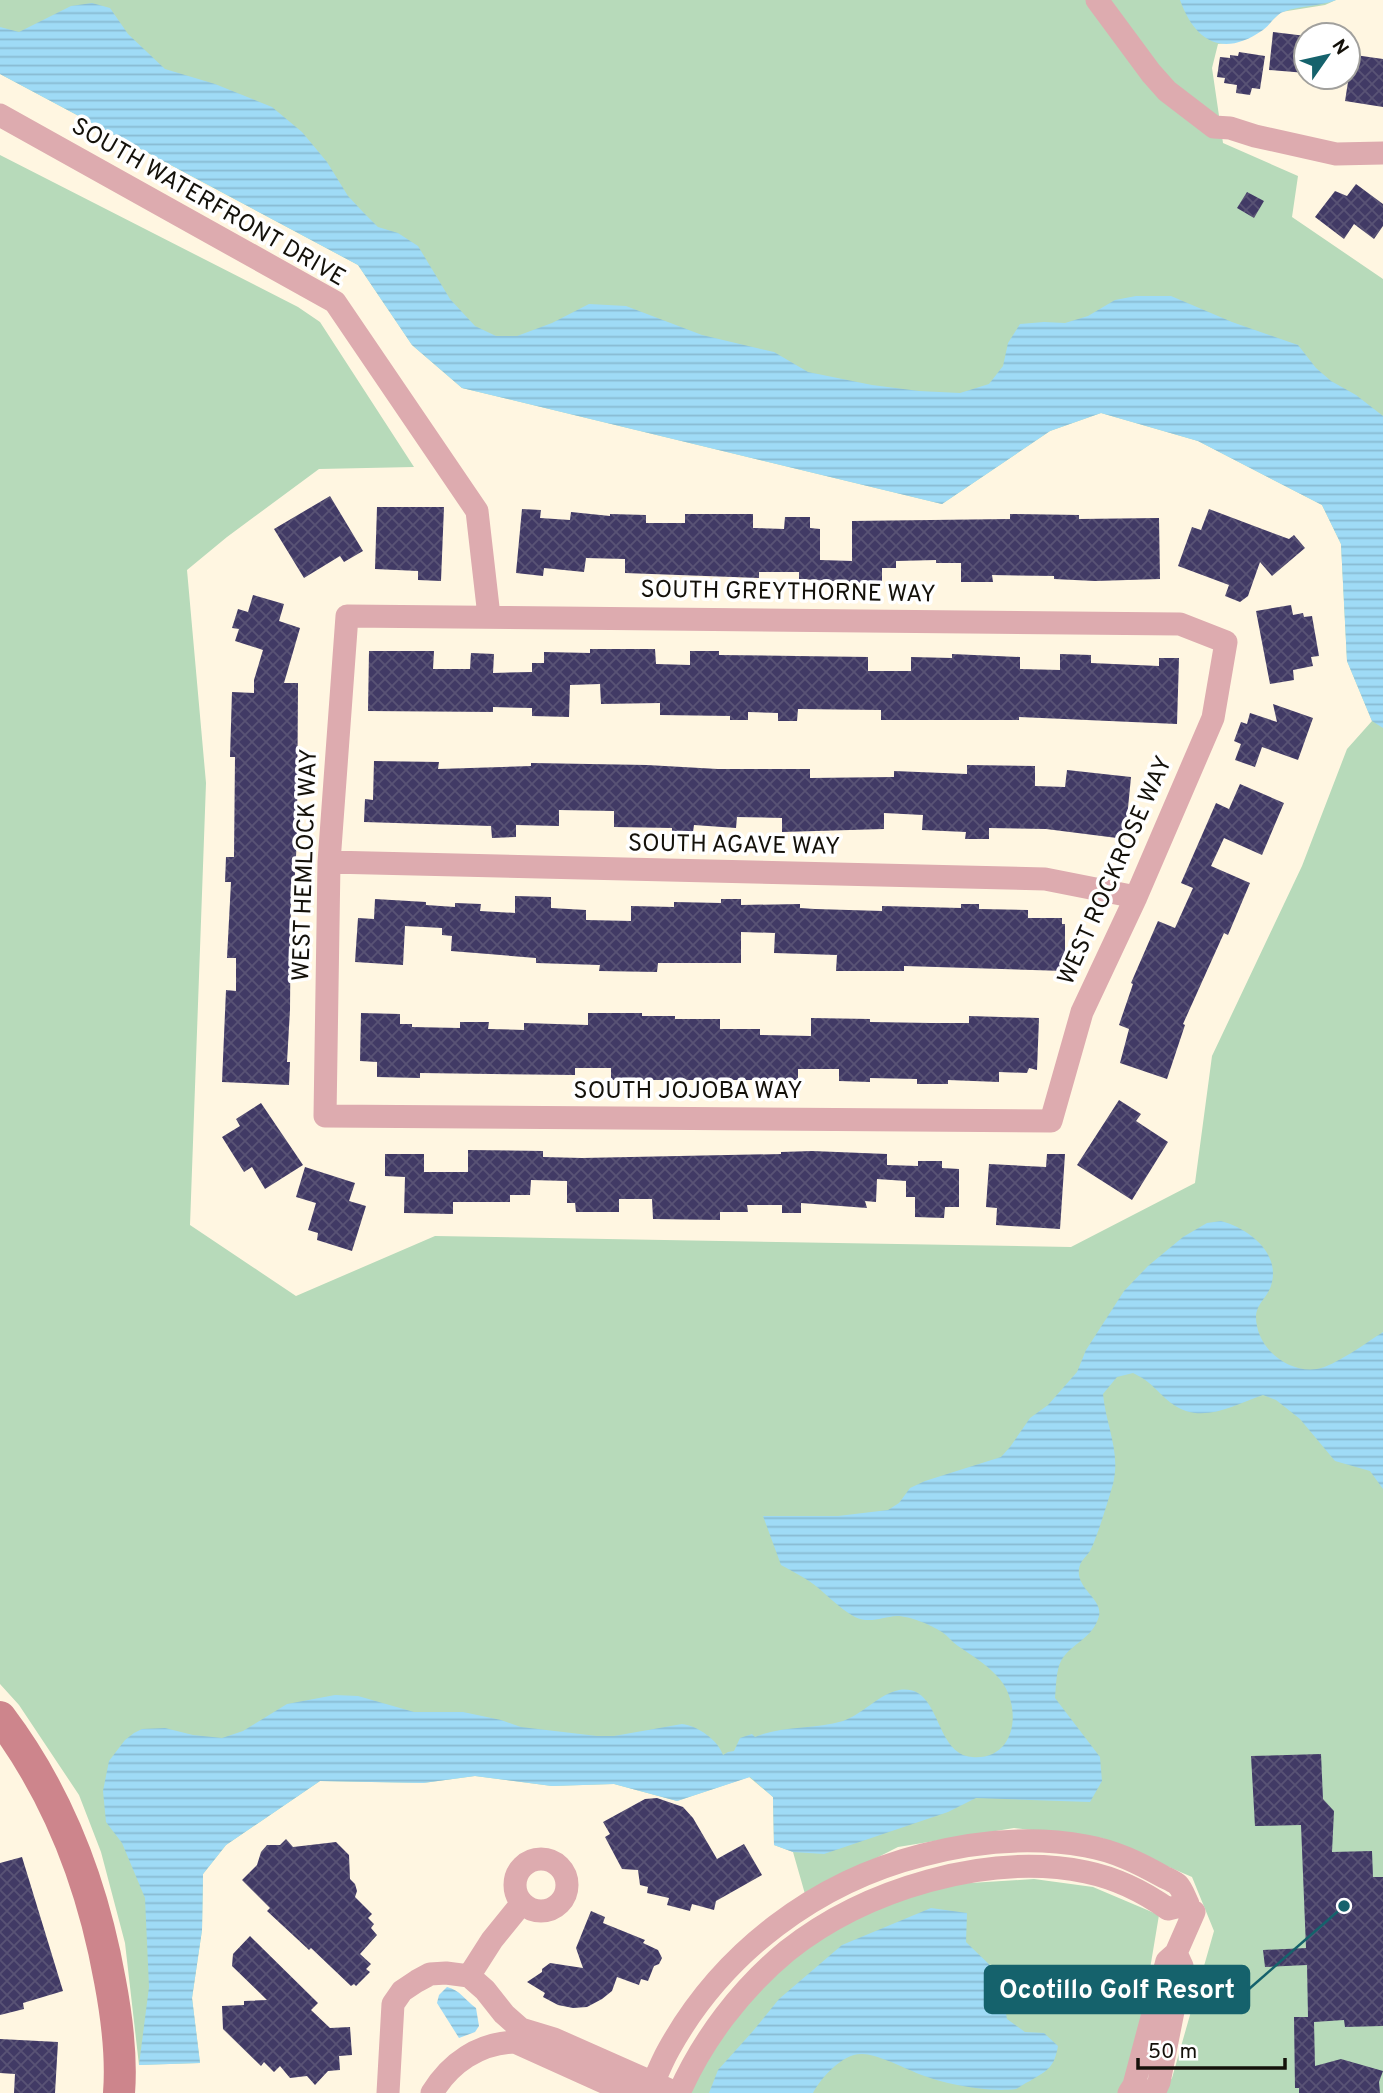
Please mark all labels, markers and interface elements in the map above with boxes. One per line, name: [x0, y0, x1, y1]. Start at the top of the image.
north arrow: [1292, 21, 1362, 91]
text: N: [1326, 35, 1353, 60]
street label: SOUTH WATERFRONT DRIVE: [65, 112, 351, 294]
street label: SOUTH GREYTHORNE WAY: [640, 575, 936, 611]
street label: WEST HEMLOCK WAY: [287, 748, 325, 982]
street label: WEST ROCKROSE WAY: [1052, 752, 1180, 990]
street label: SOUTH AGAVE WAY: [627, 829, 841, 863]
street label: SOUTH JOJOBA WAY: [573, 1077, 803, 1107]
callout: Ocotillo Golf Resort: [985, 1966, 1249, 2013]
text: Ocotillo Golf Resort: [999, 1975, 1235, 2008]
scale bar: [1138, 2026, 1285, 2070]
text: 50 m: [1148, 2039, 1197, 2066]

